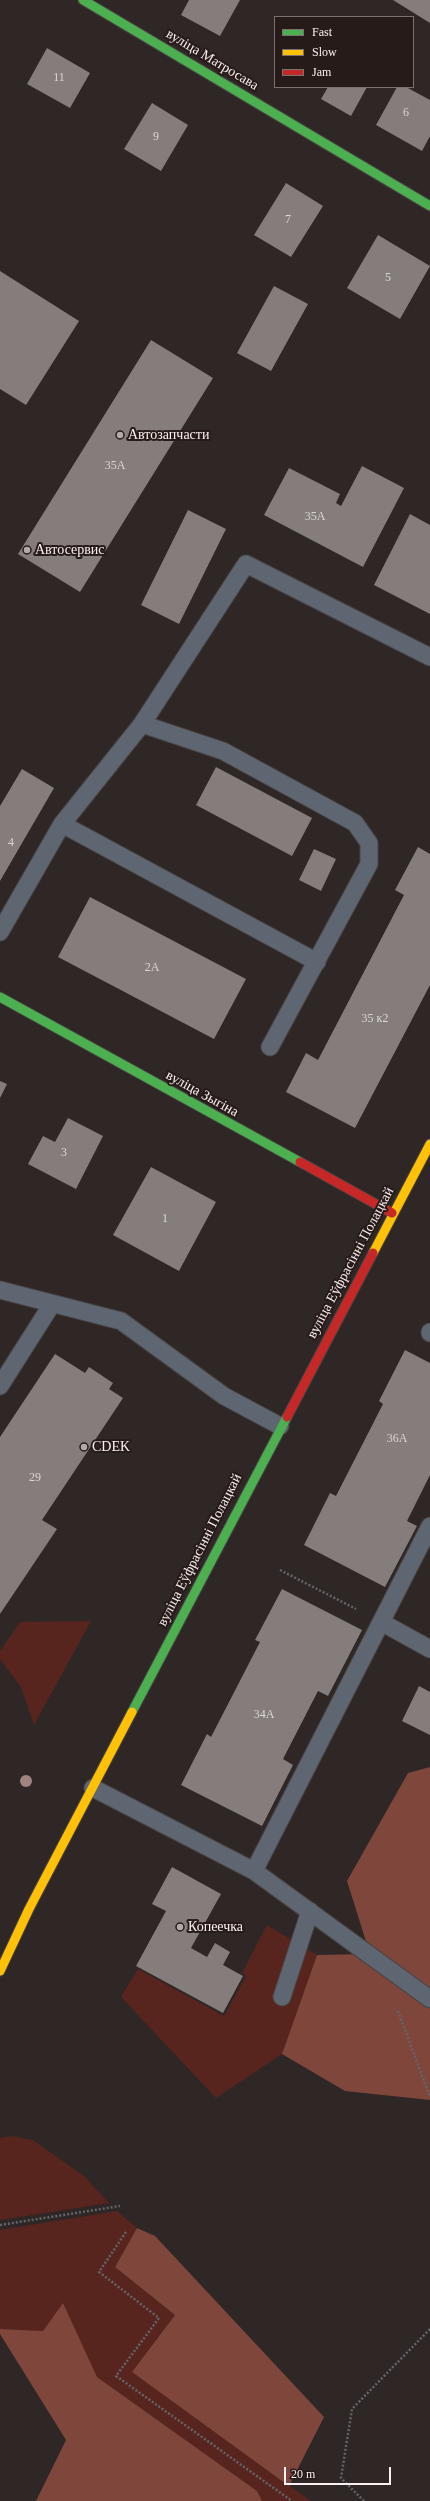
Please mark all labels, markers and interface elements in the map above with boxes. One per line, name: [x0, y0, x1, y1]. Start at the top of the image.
legend: [274, 16, 414, 88]
text: Fast: [312, 25, 332, 39]
street label: вуліца Матросава: [163, 26, 261, 94]
text: Slow: [312, 45, 337, 59]
text: Jam: [312, 65, 331, 79]
house number: 11: [53, 71, 65, 85]
house number: 6: [403, 106, 409, 120]
house number: 9: [153, 130, 159, 144]
house number: 7: [285, 213, 291, 227]
house number: 5: [385, 271, 391, 285]
place label: Автозапчасти: [128, 427, 209, 443]
marker: Автозапчасти: [115, 430, 125, 440]
house number: 35А: [105, 459, 125, 473]
house number: 35А: [305, 510, 325, 524]
place label: Автосервис: [35, 542, 105, 558]
marker: Автосервис: [22, 545, 32, 555]
house number: 4: [8, 836, 14, 850]
house number: 2А: [145, 961, 159, 975]
house number: 35 к2: [362, 1012, 388, 1026]
street label: вуліца Зыгіна: [163, 1067, 241, 1121]
house number: 3: [61, 1146, 67, 1160]
street label: вуліца Еўфрасінні Полацкай: [304, 1185, 398, 1341]
house number: 1: [162, 1212, 168, 1226]
house number: 36А: [387, 1432, 407, 1446]
place label: CDEK: [92, 1439, 130, 1455]
marker: CDEK: [79, 1442, 89, 1452]
house number: 29: [29, 1471, 41, 1485]
street label: вуліца Еўфрасінні Полацкай: [154, 1471, 246, 1629]
house number: 34А: [254, 1708, 274, 1722]
place label: Копеечка: [188, 1919, 243, 1935]
marker: Копеечка: [175, 1922, 185, 1932]
scale bar: [286, 2459, 393, 2485]
text: 20 m: [291, 2467, 315, 2481]

